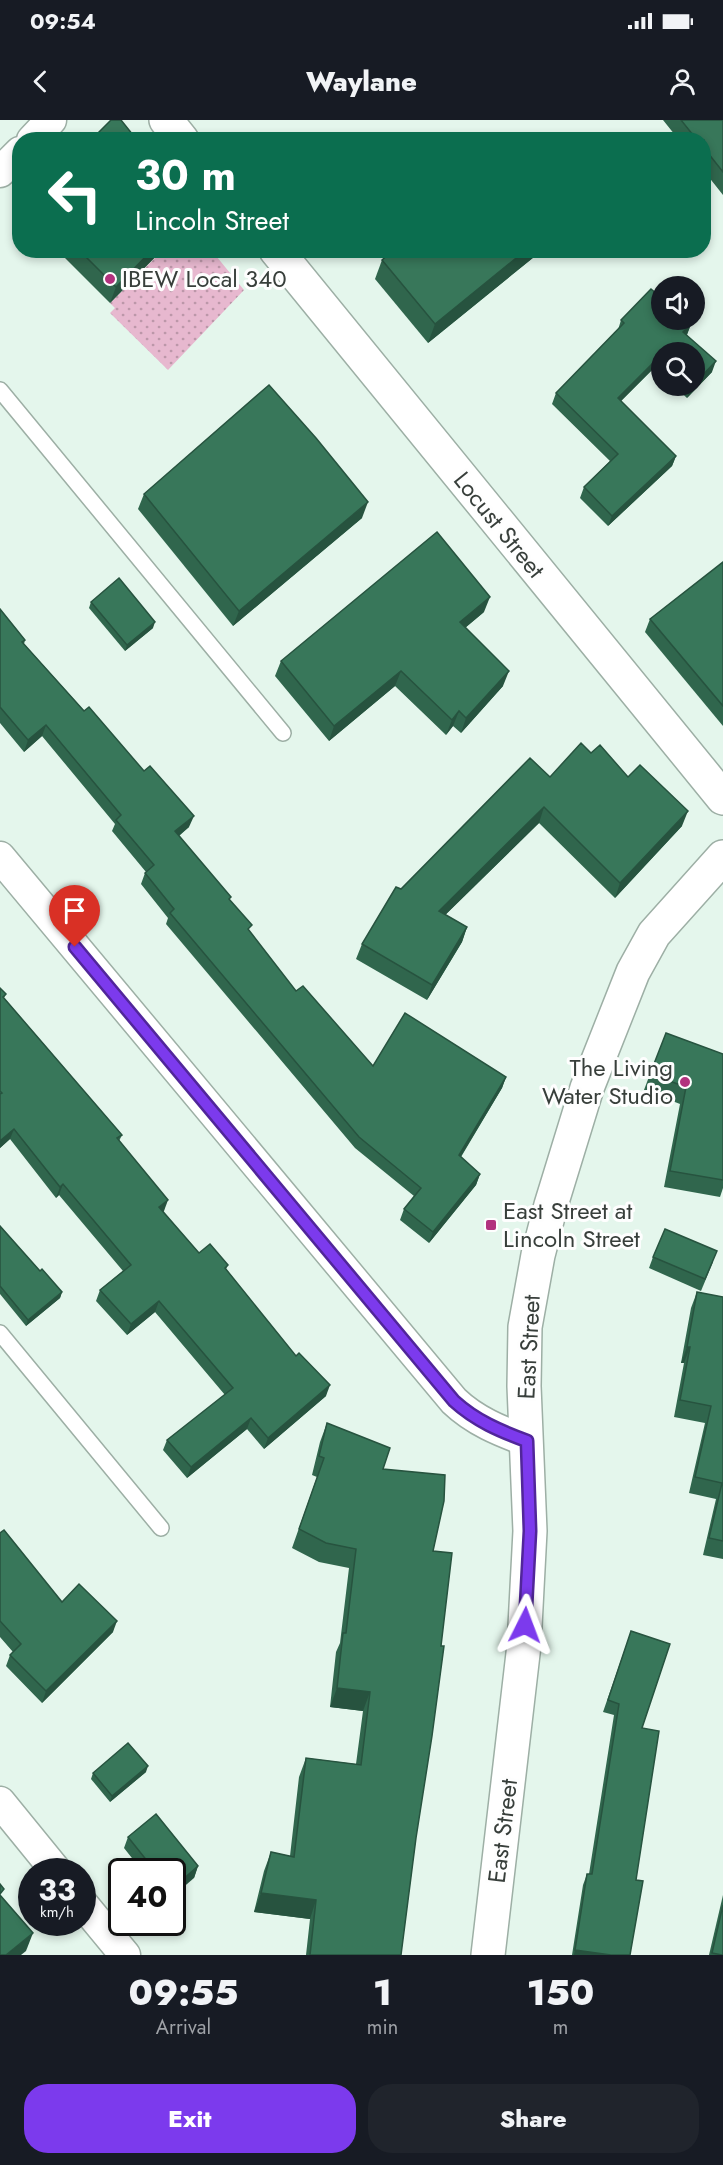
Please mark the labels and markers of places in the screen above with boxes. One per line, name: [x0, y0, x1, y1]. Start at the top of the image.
place label: IBEW Local 340: [122, 261, 287, 296]
marker: IBEW Local 340: [103, 272, 117, 286]
pin: [49, 885, 100, 947]
place label: The Living Water Studio: [542, 1050, 673, 1113]
marker: The Living Water Studio: [678, 1075, 692, 1089]
place label: East Street at Lincoln Street: [503, 1193, 640, 1256]
marker: East Street at Lincoln Street: [484, 1218, 498, 1232]

